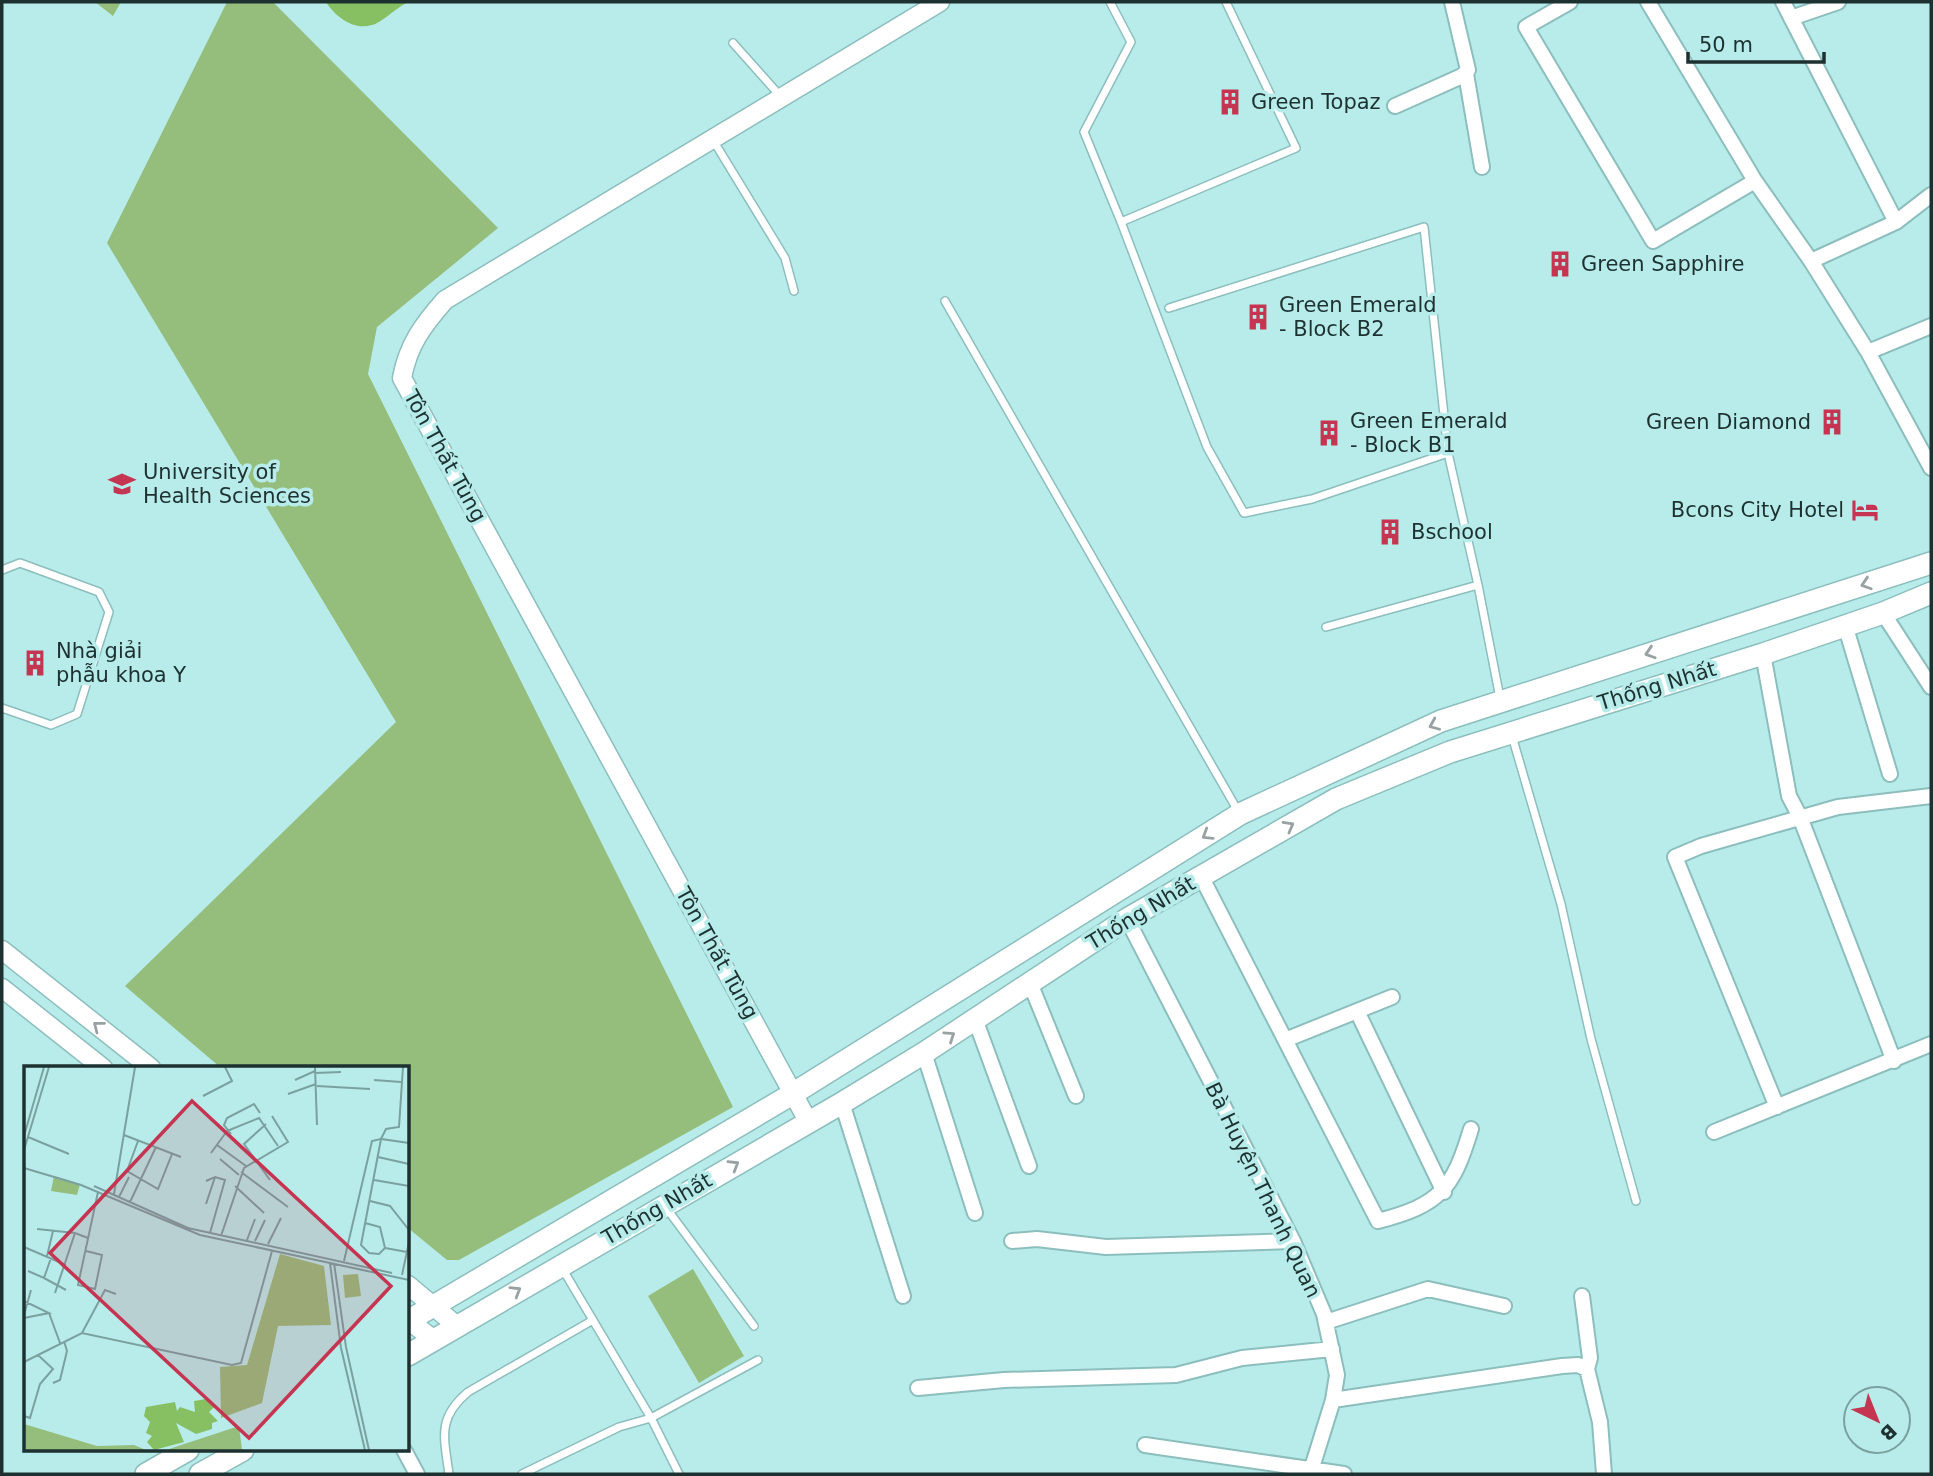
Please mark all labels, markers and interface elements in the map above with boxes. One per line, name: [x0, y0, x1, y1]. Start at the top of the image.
scale bar: [1688, 21, 1825, 65]
text: 50 m: [1699, 33, 1753, 57]
building icon: Green Topaz: [1215, 87, 1245, 117]
place label: Green Topaz: [1251, 90, 1381, 114]
building icon: Green Sapphire: [1545, 249, 1575, 279]
place label: Green Sapphire: [1581, 252, 1744, 276]
place label: Green Emerald - Block B2: [1279, 293, 1437, 341]
building icon: Green Emerald - Block B2: [1243, 302, 1273, 332]
street label: Tôn Thất Tùng: [398, 385, 491, 526]
building icon: Green Diamond: [1817, 407, 1847, 437]
place label: Green Emerald - Block B1: [1350, 409, 1508, 457]
place label: Green Diamond: [1646, 410, 1811, 434]
building icon: Green Emerald - Block B1: [1314, 418, 1344, 448]
place label: University of Health Sciences: [143, 460, 311, 508]
school or university icon: University of Health Sciences: [107, 469, 137, 499]
hotel icon: Bcons City Hotel: [1850, 495, 1880, 525]
place label: Bcons City Hotel: [1671, 498, 1844, 522]
building icon: Bschool: [1375, 517, 1405, 547]
place label: Bschool: [1411, 520, 1493, 544]
one-way arrow: [1861, 576, 1873, 591]
place label: Nhà giải phẫu khoa Y: [56, 639, 186, 687]
one-way arrow: [1644, 645, 1656, 660]
building icon: Nhà giải phẫu khoa Y: [20, 648, 50, 678]
street label: Thống Nhất: [1594, 657, 1719, 716]
one-way arrow: [1428, 717, 1441, 731]
one-way arrow: [1282, 821, 1295, 834]
one-way arrow: [1202, 827, 1215, 840]
street label: Thống Nhất: [1081, 871, 1200, 955]
street label: Tôn Thất Tùng: [670, 882, 763, 1023]
one-way arrow: [93, 1021, 105, 1034]
one-way arrow: [942, 1031, 955, 1044]
inset map: [24, 1066, 410, 1452]
street label: Bà Huyện Thanh Quan: [1200, 1078, 1326, 1302]
one-way arrow: [726, 1160, 739, 1173]
street label: Thống Nhất: [597, 1168, 716, 1250]
one-way arrow: [508, 1286, 521, 1299]
north arrow: [1842, 1385, 1912, 1455]
text: B: [1876, 1419, 1901, 1445]

